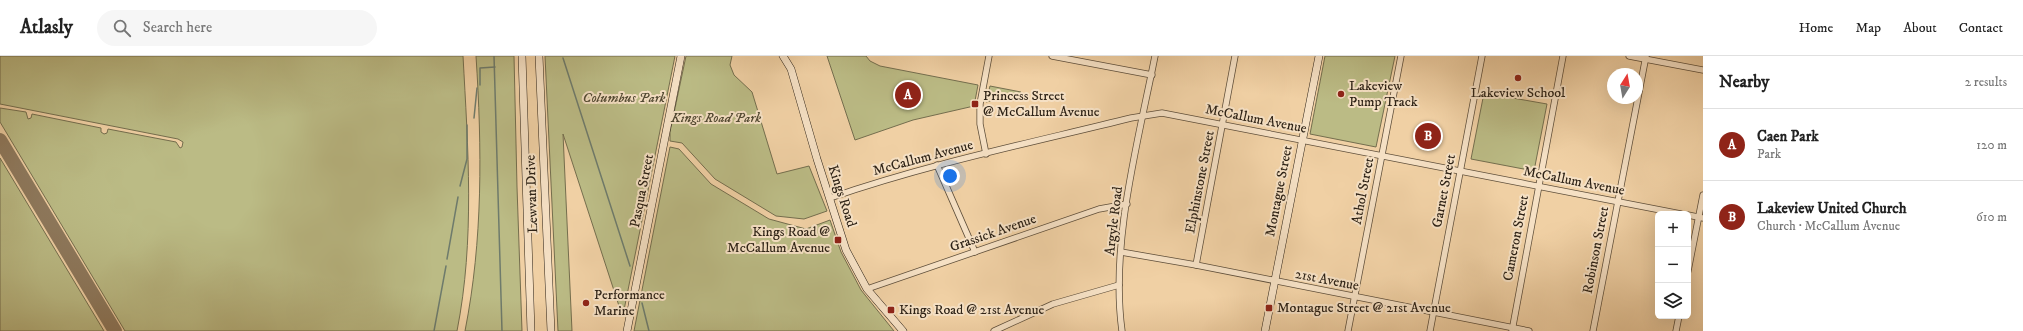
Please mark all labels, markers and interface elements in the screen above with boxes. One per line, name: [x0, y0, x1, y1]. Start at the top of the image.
search box: [97, 10, 377, 46]
text: Atlasly: [20, 16, 73, 39]
icon: search: [111, 17, 133, 39]
text: Search here: [143, 18, 212, 37]
text: Home: [1799, 19, 1833, 37]
text: Map: [1855, 19, 1881, 37]
text: About: [1903, 19, 1937, 37]
text: Contact: [1959, 19, 2003, 37]
north arrow: [1607, 68, 1643, 104]
text: Nearby: [1719, 71, 1769, 93]
marker: Lakeview School: [1513, 73, 1523, 83]
text: 2 results: [1965, 74, 2007, 90]
place label: Lakeview Pump Track: [1349, 77, 1418, 111]
pin: A: [895, 80, 921, 110]
place label: Lakeview School: [1471, 84, 1566, 102]
place label: Princess Street @ McCallum Avenue: [983, 87, 1100, 121]
park label: Columbus Park: [583, 89, 666, 107]
marker: Lakeview Pump Track: [1336, 89, 1346, 99]
marker: Princess Street @ McCallum Avenue: [970, 99, 980, 109]
street label: McCallum Avenue: [1204, 100, 1308, 138]
park label: Kings Road Park: [670, 109, 761, 127]
pin: B: [1415, 121, 1441, 151]
text: Caen Park: [1757, 127, 1819, 146]
street label: Elphinstone Street: [1181, 128, 1219, 235]
street label: McCallum Avenue: [871, 136, 975, 180]
text: A: [1728, 137, 1736, 153]
text: 120 m: [1976, 137, 2007, 153]
street label: Montague Street: [1261, 143, 1297, 238]
text: Park: [1757, 146, 1781, 162]
street label: Pasqua Street: [626, 152, 658, 229]
street label: Garnet Street: [1428, 152, 1460, 229]
street label: Lewvan Drive: [522, 154, 542, 234]
street label: Athol Street: [1348, 156, 1378, 226]
street label: McCallum Avenue: [1522, 162, 1626, 200]
street label: Kings Road: [824, 163, 860, 229]
your location: [940, 166, 960, 186]
street label: Argyle Road: [1101, 185, 1127, 257]
street label: Cameron Street: [1499, 193, 1533, 282]
text: Lakeview United Church: [1757, 199, 1907, 218]
street label: Robinson Street: [1579, 204, 1613, 295]
text: B: [1728, 209, 1736, 225]
text: 610 m: [1976, 209, 2007, 225]
street label: Grassick Avenue: [947, 210, 1039, 256]
map controls: [1655, 211, 1691, 319]
button: +: [1655, 211, 1691, 247]
text: Church · McCallum Avenue: [1757, 218, 1900, 234]
place label: Kings Road @ McCallum Avenue: [727, 223, 830, 257]
marker: Kings Road @ McCallum Avenue: [833, 235, 843, 245]
button: −: [1655, 247, 1691, 283]
street label: 21st Avenue: [1294, 265, 1361, 295]
button: layers: [1655, 283, 1691, 319]
place label: Performance Marine: [594, 286, 665, 320]
marker: Performance Marine: [581, 298, 591, 308]
place label: Montague Street @ 21st Avenue: [1277, 299, 1451, 317]
place label: Kings Road @ 21st Avenue: [899, 301, 1045, 319]
marker: Montague Street @ 21st Avenue: [1264, 303, 1274, 313]
marker: Kings Road @ 21st Avenue: [886, 305, 896, 315]

